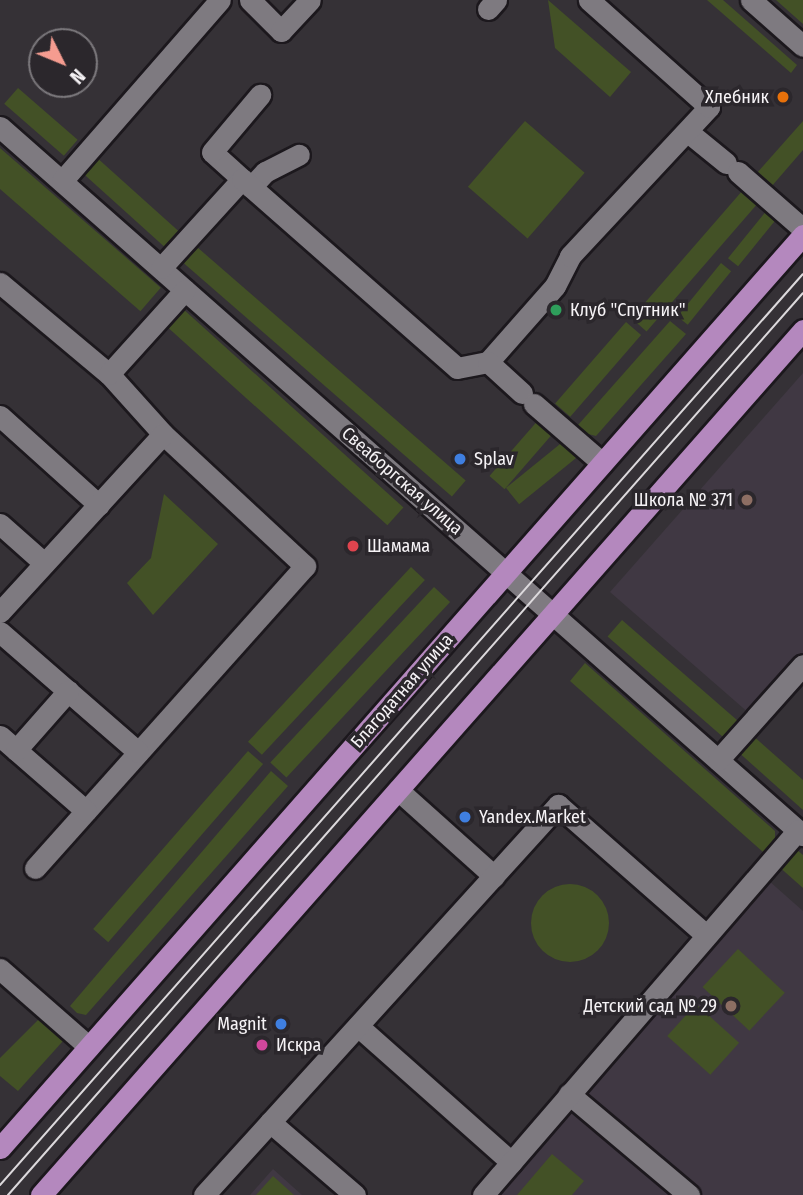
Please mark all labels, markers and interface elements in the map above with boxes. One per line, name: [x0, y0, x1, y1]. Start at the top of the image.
north arrow: [28, 28, 98, 98]
text: N: [65, 64, 90, 88]
place label: Хлебник: [705, 86, 769, 108]
marker: Хлебник: [775, 89, 791, 105]
place label: Клуб "Спутник": [570, 299, 686, 321]
marker: Клуб "Спутник": [548, 302, 564, 318]
street label: Свеаборгская улица: [337, 423, 467, 539]
place label: Splav: [474, 448, 514, 470]
marker: Splav: [452, 451, 468, 467]
place label: Школа № 371: [634, 489, 733, 511]
marker: Школа № 371: [739, 492, 755, 508]
place label: Шамама: [367, 535, 430, 557]
marker: Шамама: [345, 538, 361, 554]
street label: Благодатная улица: [346, 629, 458, 753]
place label: Yandex.Market: [479, 806, 586, 828]
marker: Yandex.Market: [457, 809, 473, 825]
place label: Детский сад № 29: [583, 995, 717, 1017]
marker: Детский сад № 29: [723, 998, 739, 1014]
place label: Magnit: [217, 1013, 267, 1035]
marker: Magnit: [273, 1016, 289, 1032]
place label: Искра: [276, 1034, 321, 1056]
marker: Искра: [254, 1037, 270, 1053]

